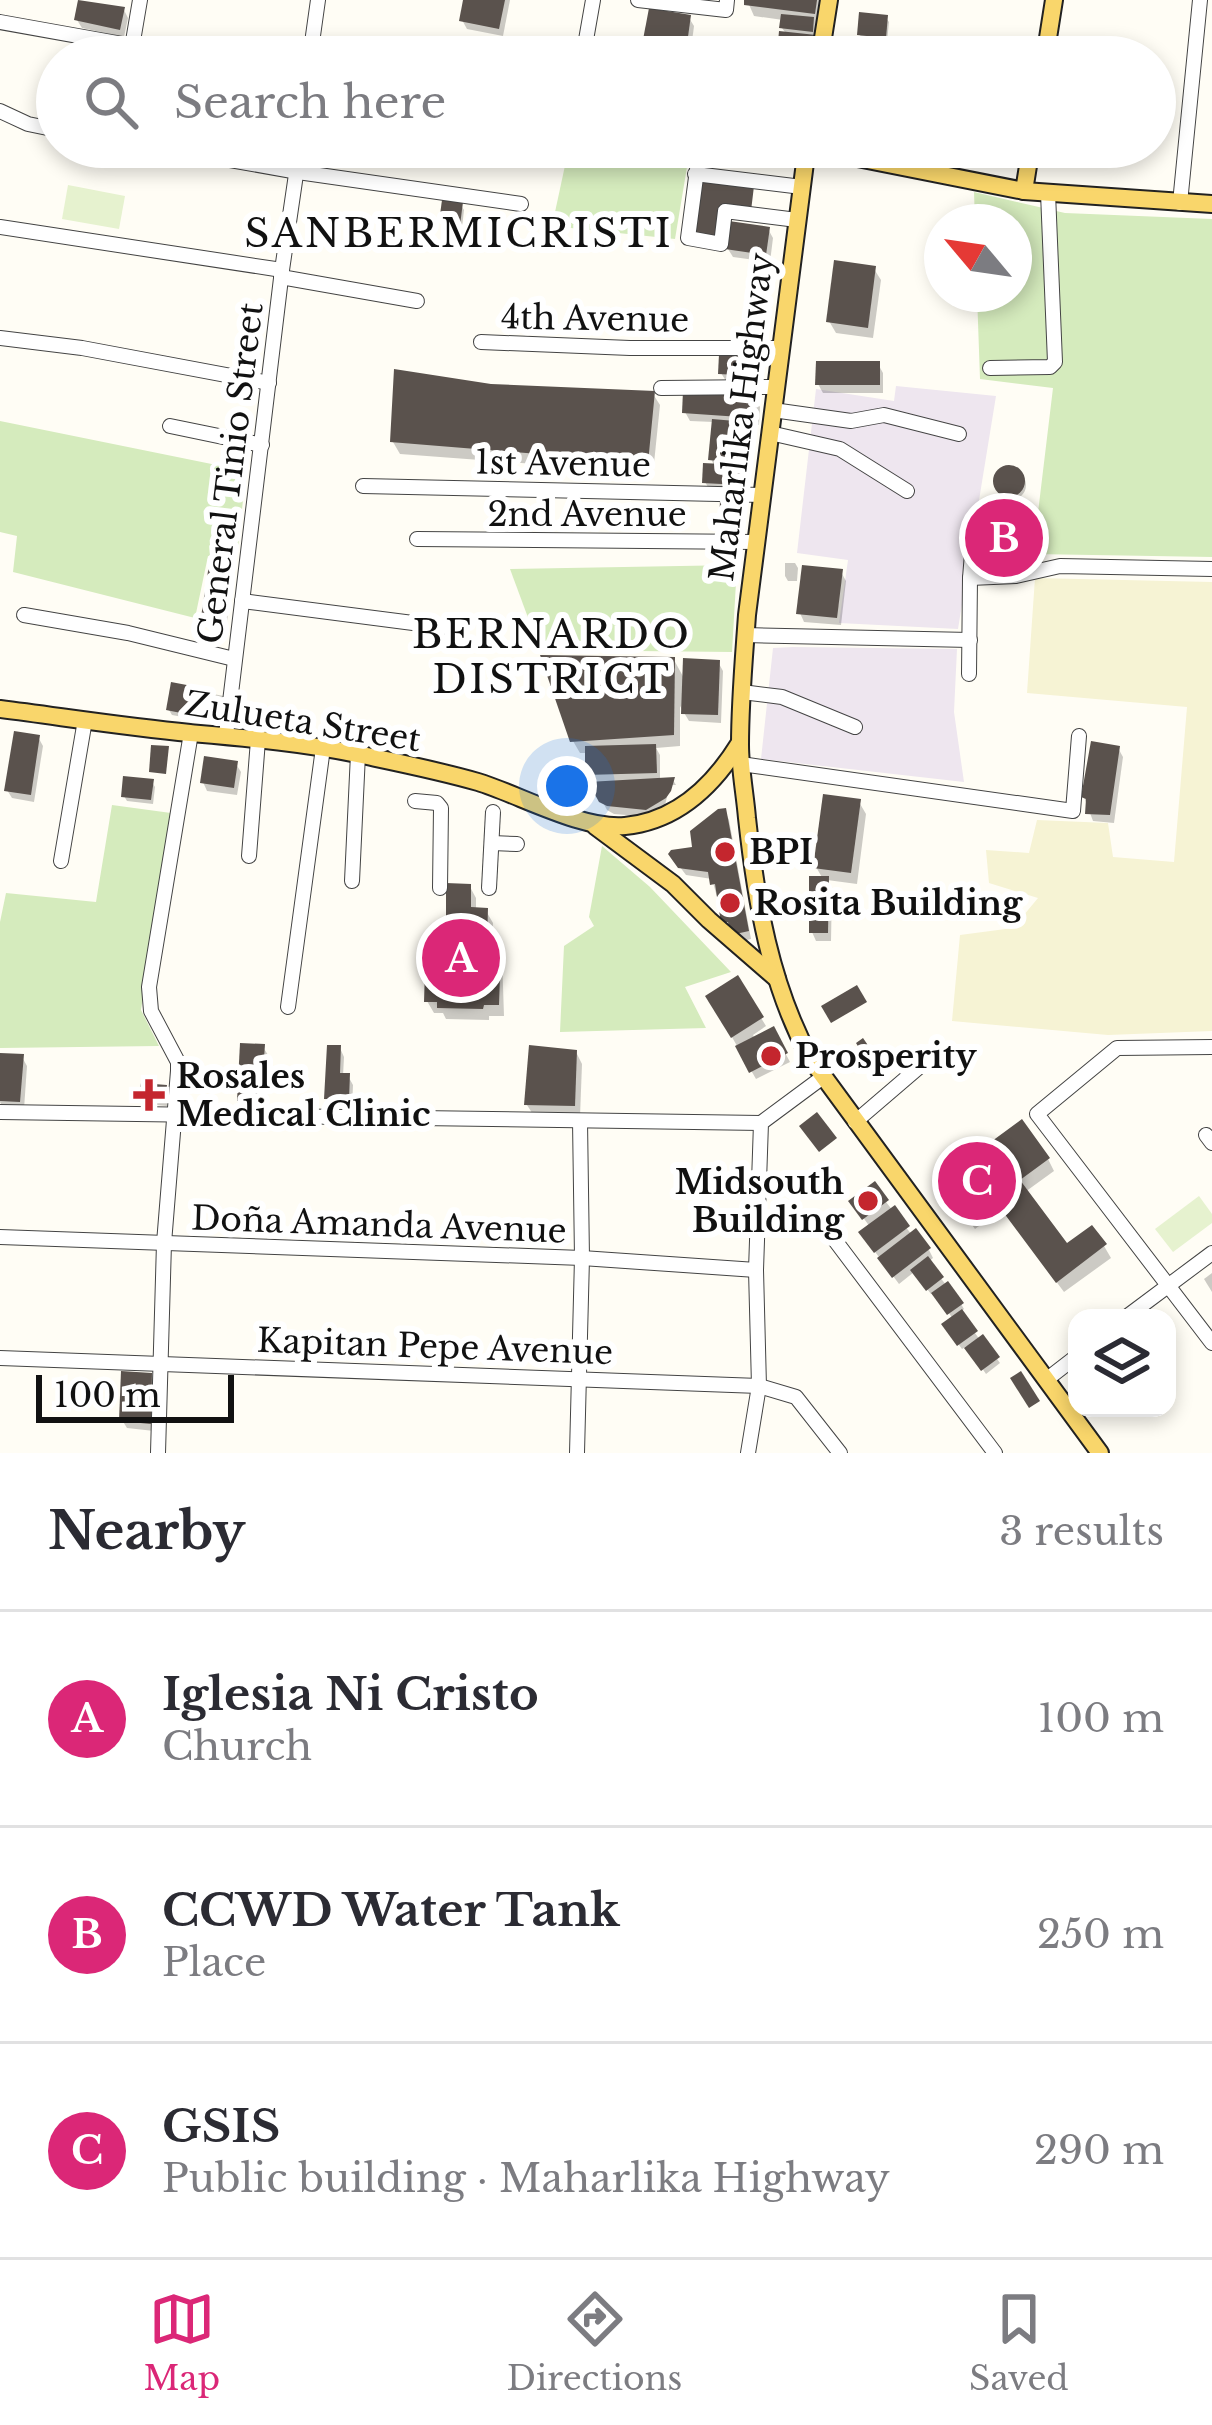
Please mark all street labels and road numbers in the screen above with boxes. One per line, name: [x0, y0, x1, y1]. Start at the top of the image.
street label: Maharlika Highway: [701, 250, 782, 584]
street label: 4th Avenue: [500, 296, 689, 341]
street label: General Tinio Street: [189, 300, 272, 646]
street label: 1st Avenue: [475, 441, 651, 486]
street label: 2nd Avenue: [487, 494, 687, 535]
street label: Zulueta Street: [182, 683, 424, 760]
street label: Doña Amanda Avenue: [191, 1197, 567, 1252]
street label: Kapitan Pepe Avenue: [256, 1320, 614, 1373]

